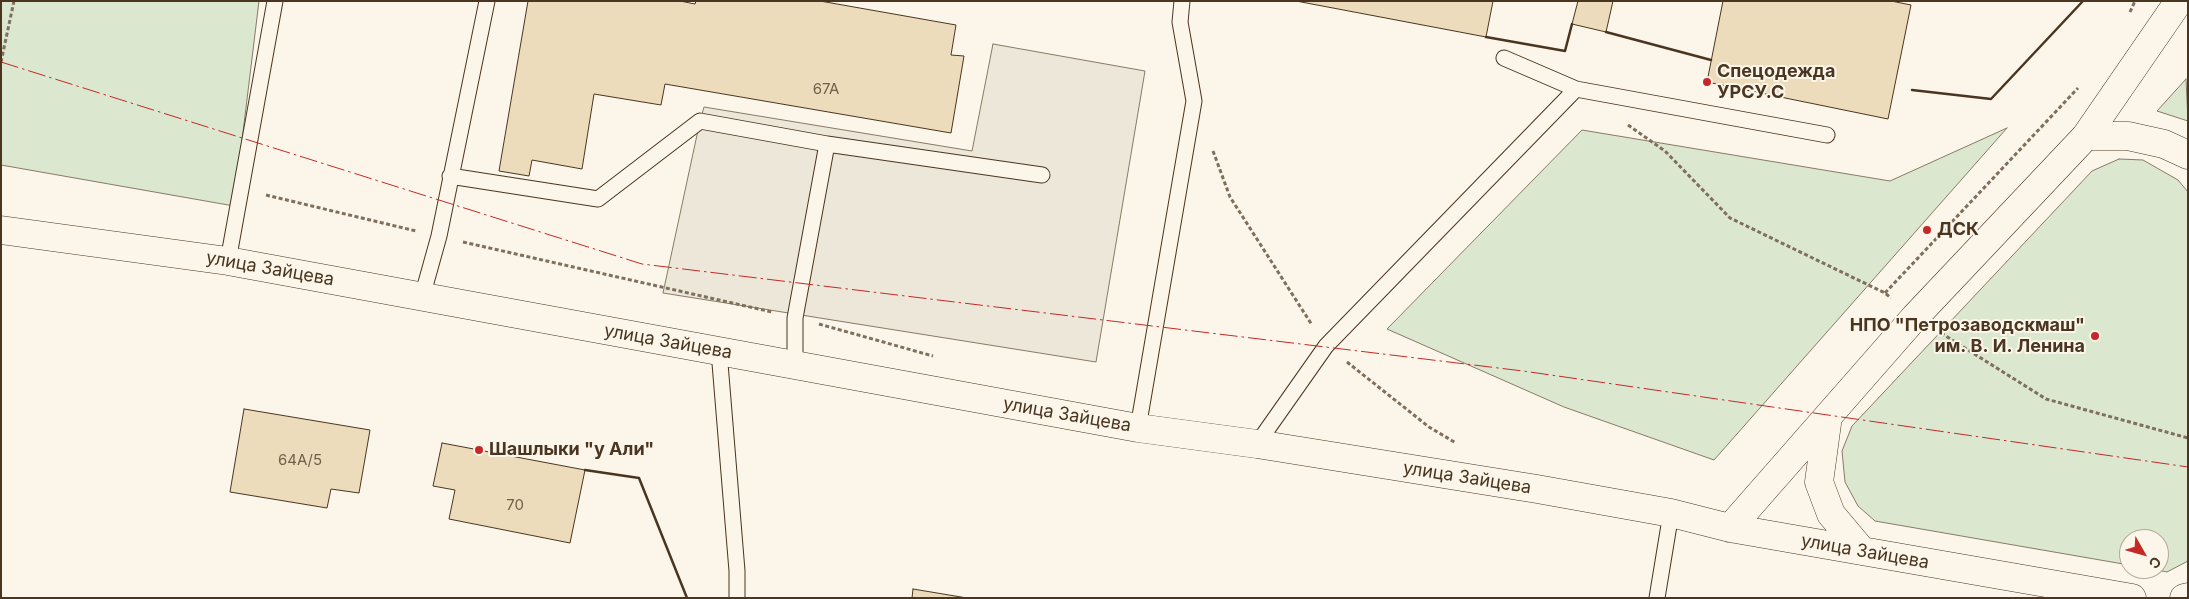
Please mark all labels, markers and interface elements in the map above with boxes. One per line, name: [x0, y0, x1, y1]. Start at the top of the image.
place label: Спецодежда УРСУ.С: [1717, 61, 1835, 104]
marker: Спецодежда УРСУ.С: [1701, 76, 1713, 88]
house number: 67А: [813, 80, 839, 98]
place label: ДСК: [1937, 219, 1979, 241]
marker: ДСК: [1921, 224, 1933, 236]
street label: улица Зайцева: [204, 247, 336, 291]
place label: НПО "Петрозаводскмаш" им. В. И. Ленина: [1850, 315, 2085, 358]
street label: улица Зайцева: [602, 320, 734, 364]
marker: НПО "Петрозаводскмаш" им. В. И. Ленина: [2089, 330, 2101, 342]
street label: улица Зайцева: [1001, 393, 1133, 437]
place label: Шашлыки "у Али": [489, 439, 654, 461]
marker: Шашлыки "у Али": [473, 444, 485, 456]
house number: 64А/5: [278, 451, 322, 469]
street label: улица Зайцева: [1401, 457, 1533, 499]
house number: 70: [506, 496, 524, 514]
north arrow: [2119, 529, 2169, 579]
street label: улица Зайцева: [1799, 530, 1931, 574]
text: С: [2146, 554, 2165, 572]

